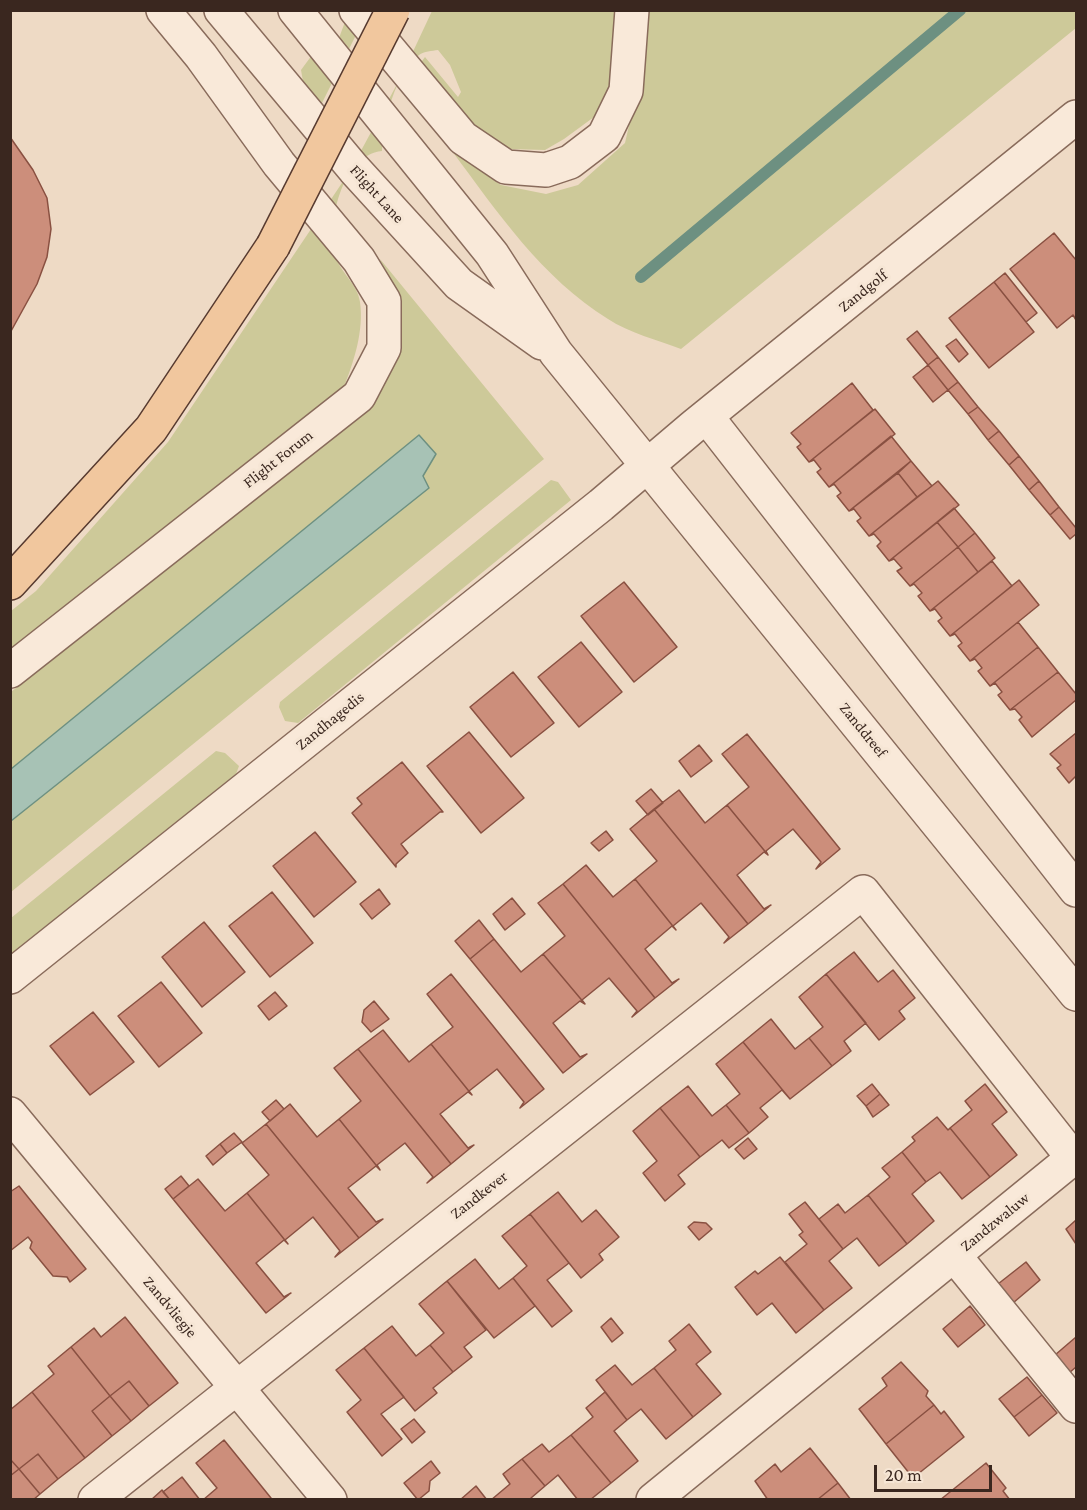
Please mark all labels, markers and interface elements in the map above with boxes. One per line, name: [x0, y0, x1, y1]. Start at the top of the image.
street label: Flight Lane: [346, 161, 408, 227]
street label: Zandgolf: [835, 266, 891, 316]
street label: Flight Forum: [239, 426, 317, 492]
street label: Zandhagedis: [292, 688, 368, 754]
street label: Zanddreef: [835, 699, 891, 761]
street label: Zandkever: [447, 1167, 511, 1223]
street label: Zandzwaluw: [957, 1188, 1033, 1256]
street label: Zandvliegje: [139, 1272, 201, 1342]
scale bar: [877, 1453, 996, 1491]
text: 20 m: [885, 1465, 922, 1485]

